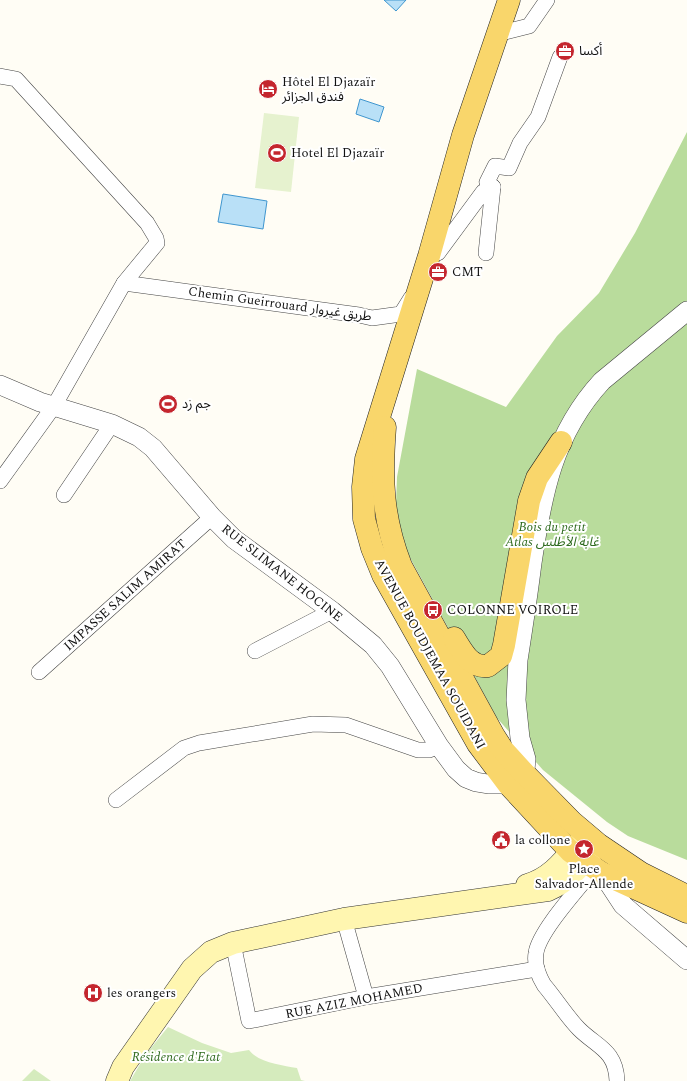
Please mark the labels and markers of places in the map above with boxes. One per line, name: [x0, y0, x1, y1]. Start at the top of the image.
office icon: أكسا: [554, 40, 576, 62]
place label: أكسا: [579, 41, 602, 61]
place label: Hôtel El Djazaïr فندق الجزائر: [281, 72, 375, 107]
hotel icon: Hôtel El Djazaïr فندق الجزائر: [257, 78, 279, 100]
sports icon: Hotel El Djazaïr: [266, 142, 288, 164]
place label: Hotel El Djazaïr: [291, 143, 384, 163]
office icon: CMT: [427, 261, 449, 283]
place label: CMT: [452, 262, 483, 282]
sports icon: جم زد: [157, 393, 179, 415]
place label: جم زد: [182, 394, 211, 414]
bus stop icon: COLONNE VOIROLE: [422, 599, 444, 621]
place label: COLONNE VOIROLE: [447, 600, 578, 620]
public building icon: la collone: [490, 829, 512, 851]
place label: la collone: [515, 830, 570, 850]
place icon: Place Salvador-Allende: [573, 838, 595, 860]
place label: Place Salvador-Allende: [535, 859, 633, 894]
hospital icon: les orangers: [82, 982, 104, 1004]
place label: les orangers: [107, 983, 176, 1003]

